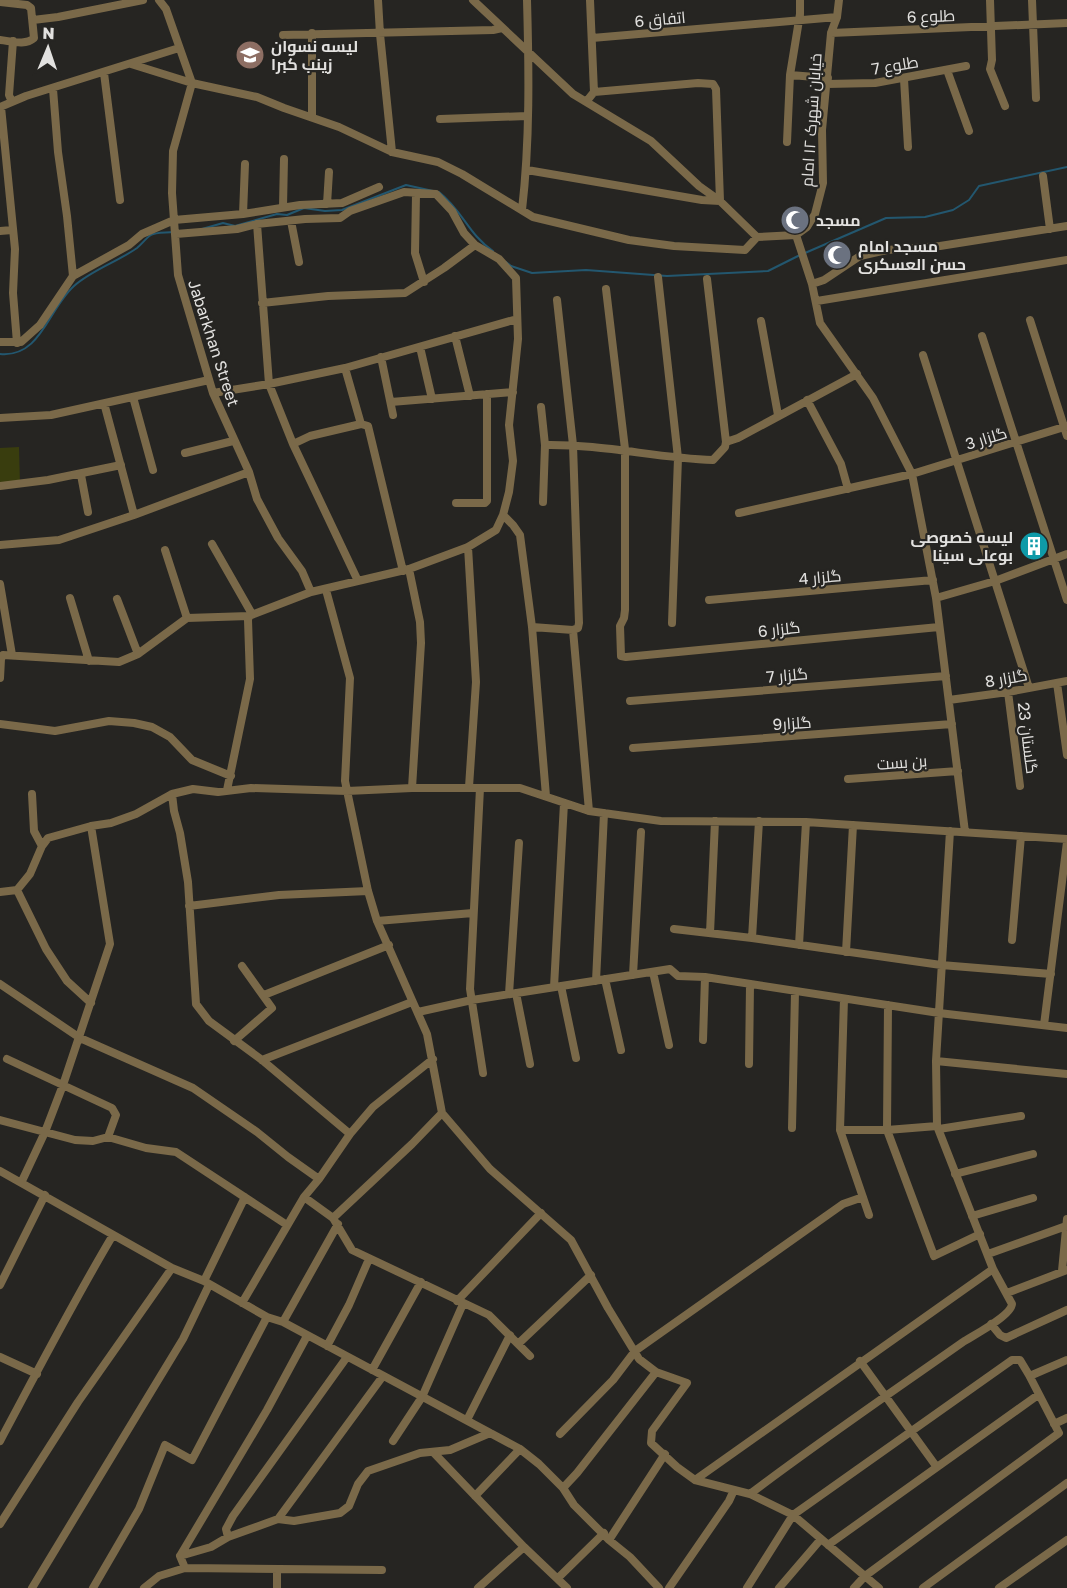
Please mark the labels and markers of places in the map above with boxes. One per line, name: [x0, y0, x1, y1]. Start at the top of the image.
place label: لیسه نسوان زینب کبرا: [271, 36, 358, 74]
school or university icon: لیسه نسوان زینب کبرا: [234, 39, 266, 71]
mosque icon: مسجد: [779, 204, 811, 236]
place label: مسجد: [816, 210, 861, 230]
place label: مسجد امام حسن العسکری: [858, 236, 966, 274]
mosque icon: مسجد امام حسن العسکری: [821, 239, 853, 271]
place label: لیسه خصوصی بوعلی سینا: [910, 527, 1013, 565]
building icon: لیسه خصوصی بوعلی سینا: [1018, 530, 1050, 562]

